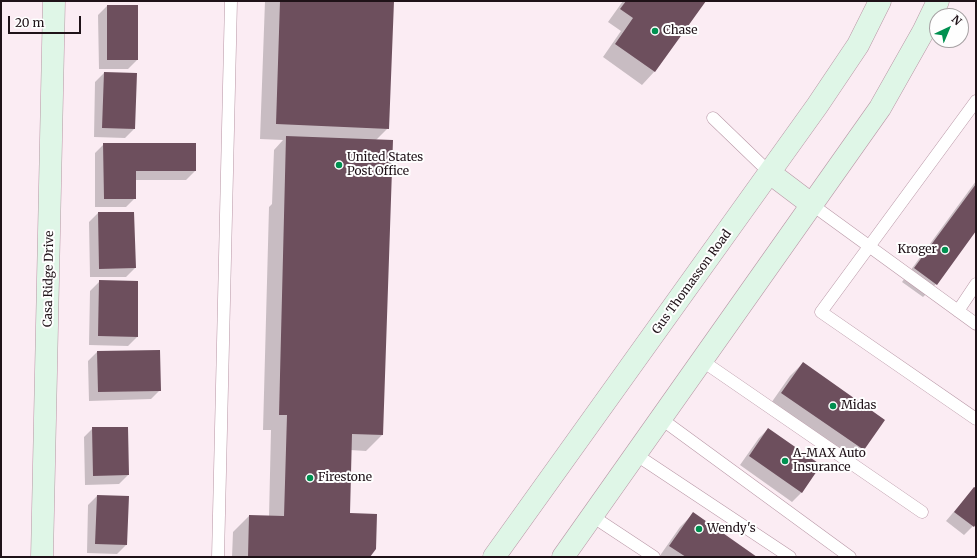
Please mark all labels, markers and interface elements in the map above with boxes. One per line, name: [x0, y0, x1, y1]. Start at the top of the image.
scale bar: [10, 8, 83, 34]
north arrow: [929, 8, 969, 48]
text: N: [949, 12, 965, 28]
text: 20 m: [15, 15, 44, 30]
place label: Chase: [663, 24, 697, 38]
marker: Chase: [650, 26, 660, 36]
place label: United States Post Office: [347, 151, 423, 179]
marker: United States Post Office: [334, 160, 344, 170]
street label: Gus Thomasson Road: [649, 227, 735, 337]
street label: Casa Ridge Drive: [41, 231, 57, 327]
place label: Kroger: [897, 243, 937, 257]
marker: Kroger: [940, 245, 950, 255]
place label: Midas: [841, 399, 876, 413]
marker: Midas: [828, 401, 838, 411]
place label: A-MAX Auto Insurance: [793, 447, 866, 475]
marker: A-MAX Auto Insurance: [780, 456, 790, 466]
place label: Firestone: [318, 471, 372, 485]
marker: Firestone: [305, 473, 315, 483]
place label: Wendy's: [707, 522, 756, 536]
marker: Wendy's: [694, 524, 704, 534]

